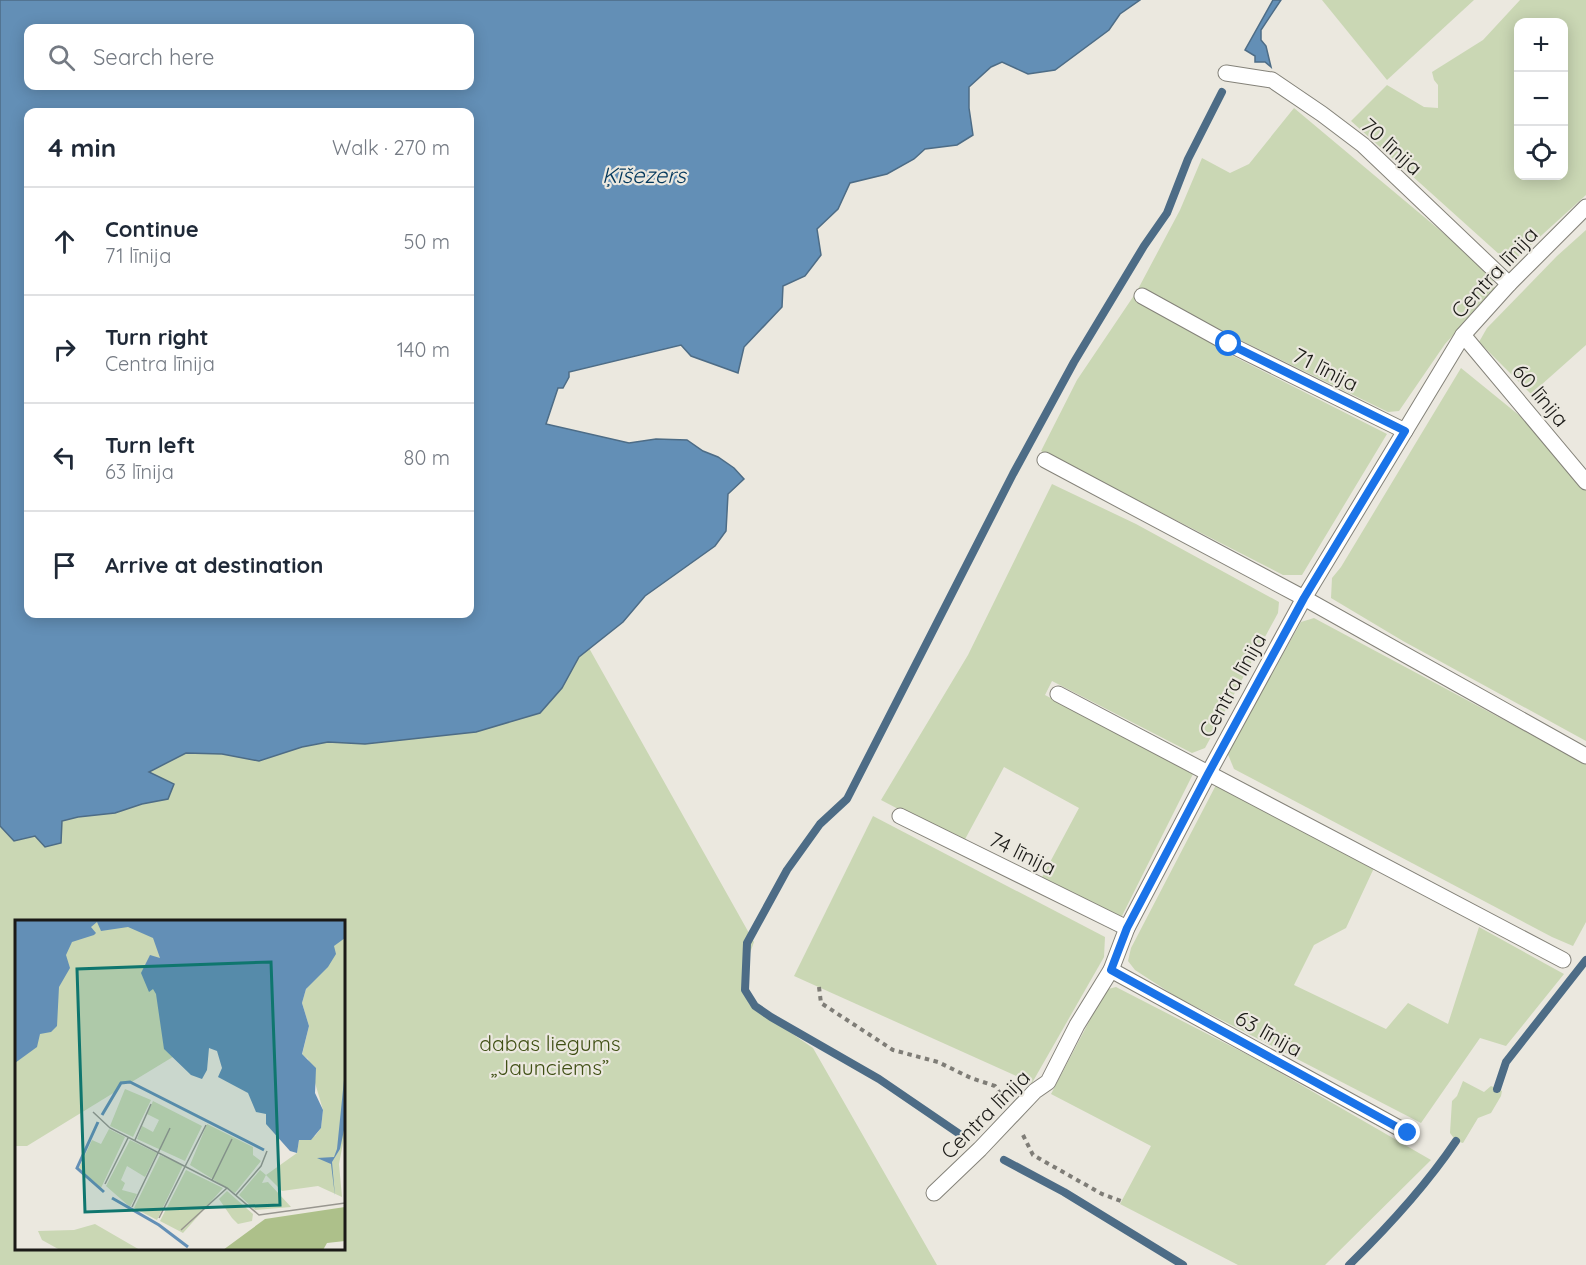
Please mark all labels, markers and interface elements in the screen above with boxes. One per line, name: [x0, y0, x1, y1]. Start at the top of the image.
map controls: [1514, 18, 1568, 180]
button: +: [1514, 18, 1568, 72]
search box: [24, 24, 474, 90]
icon: search: [45, 41, 78, 74]
text: Search here: [93, 43, 214, 71]
button: −: [1514, 72, 1568, 126]
street label: 70 līnija: [1356, 112, 1428, 180]
button: locate: [1514, 126, 1568, 180]
text: 4 min: [48, 131, 116, 164]
text: Walk · 270 m: [332, 135, 450, 160]
water label: Ķīšezers: [602, 161, 688, 189]
text: Continue: [105, 215, 199, 243]
street label: Centra līnija: [1445, 221, 1543, 323]
icon: ahead: [48, 225, 81, 258]
text: 50 m: [404, 229, 450, 254]
text: 71 līnija: [105, 243, 171, 268]
text: Turn right: [105, 323, 209, 351]
route start: [1215, 330, 1241, 356]
icon: right: [48, 333, 81, 366]
text: 140 m: [397, 337, 450, 362]
street label: 71 līnija: [1289, 342, 1363, 396]
text: Centra līnija: [105, 351, 215, 376]
street label: 60 līnija: [1507, 358, 1575, 432]
text: Turn left: [105, 431, 195, 459]
icon: left: [48, 441, 81, 474]
text: 80 m: [404, 445, 450, 470]
text: 63 līnija: [105, 459, 174, 484]
icon: arrive: [48, 549, 81, 582]
text: Arrive at destination: [105, 551, 323, 579]
street label: Centra līnija: [1193, 628, 1271, 742]
street label: 74 līnija: [985, 826, 1061, 880]
inset map: [15, 920, 345, 1250]
street label: 63 līnija: [1231, 1004, 1307, 1062]
park label: dabas liegums „Jaunciems”: [479, 1030, 621, 1080]
street label: Centra līnija: [935, 1064, 1035, 1164]
route end: [1394, 1119, 1420, 1145]

